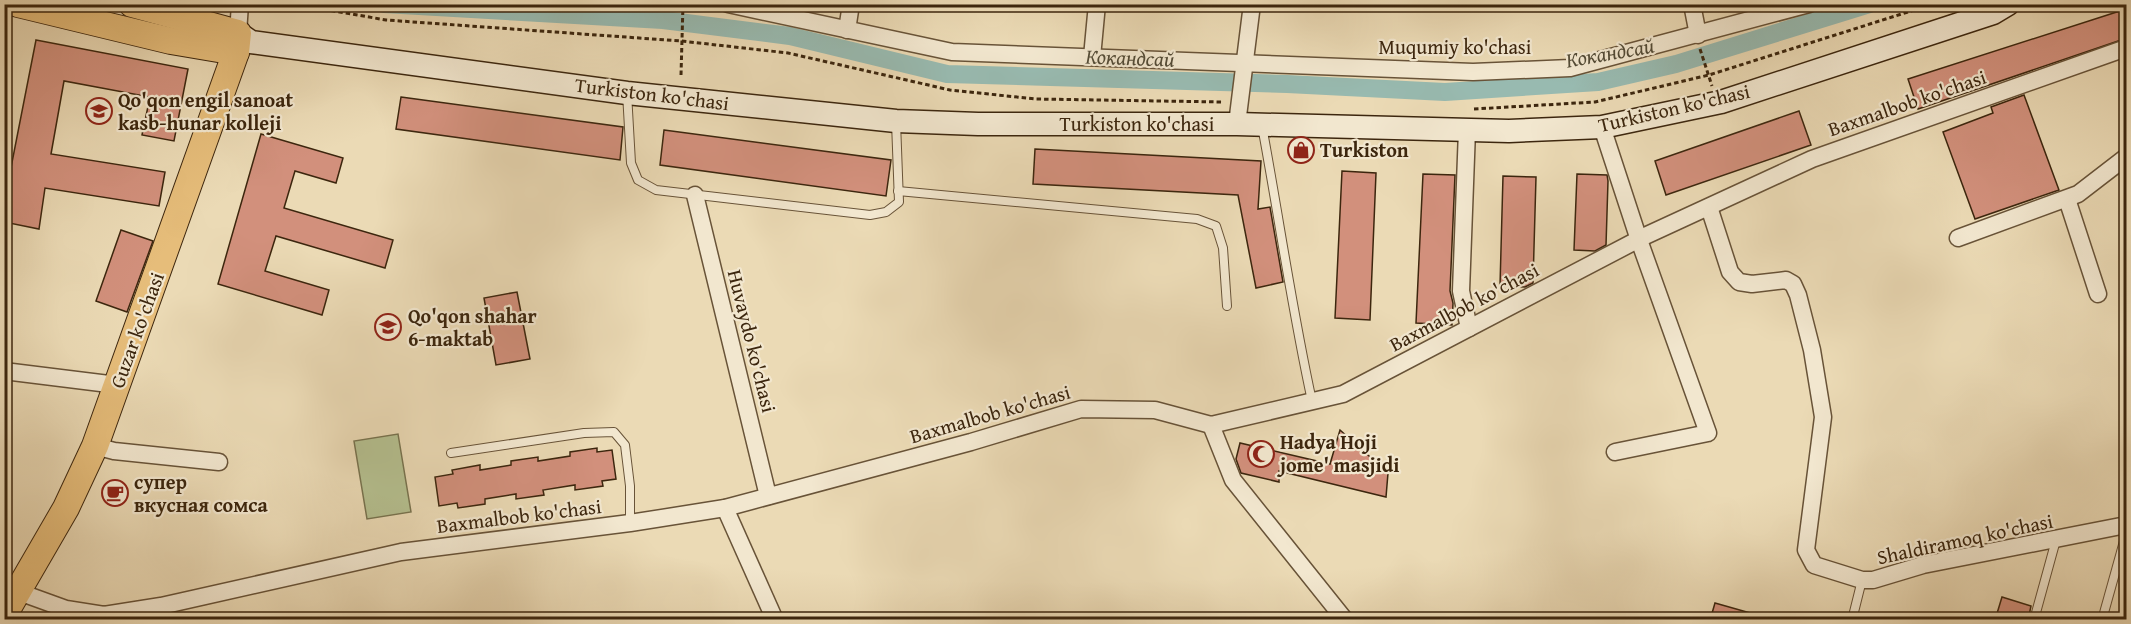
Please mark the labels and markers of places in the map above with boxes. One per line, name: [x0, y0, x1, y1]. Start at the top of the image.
place label: Qo'qon engil sanoat kasb-hunar kolleji: [118, 85, 293, 137]
school or university icon: Qo'qon engil sanoat kasb-hunar kolleji: [84, 96, 114, 126]
shop icon: Turkiston: [1286, 135, 1316, 165]
place label: Turkiston: [1320, 135, 1409, 164]
place label: Qo'qon shahar 6-maktab: [408, 301, 537, 353]
school or university icon: Qo'qon shahar 6-maktab: [373, 312, 403, 342]
place label: Hadya Hoji jome' masjidi: [1276, 427, 1399, 479]
mosque icon: Hadya Hoji jome' masjidi: [1246, 439, 1276, 469]
place label: супер вкусная сомса: [134, 467, 269, 519]
cafe icon: супер вкусная сомса: [100, 478, 130, 508]

